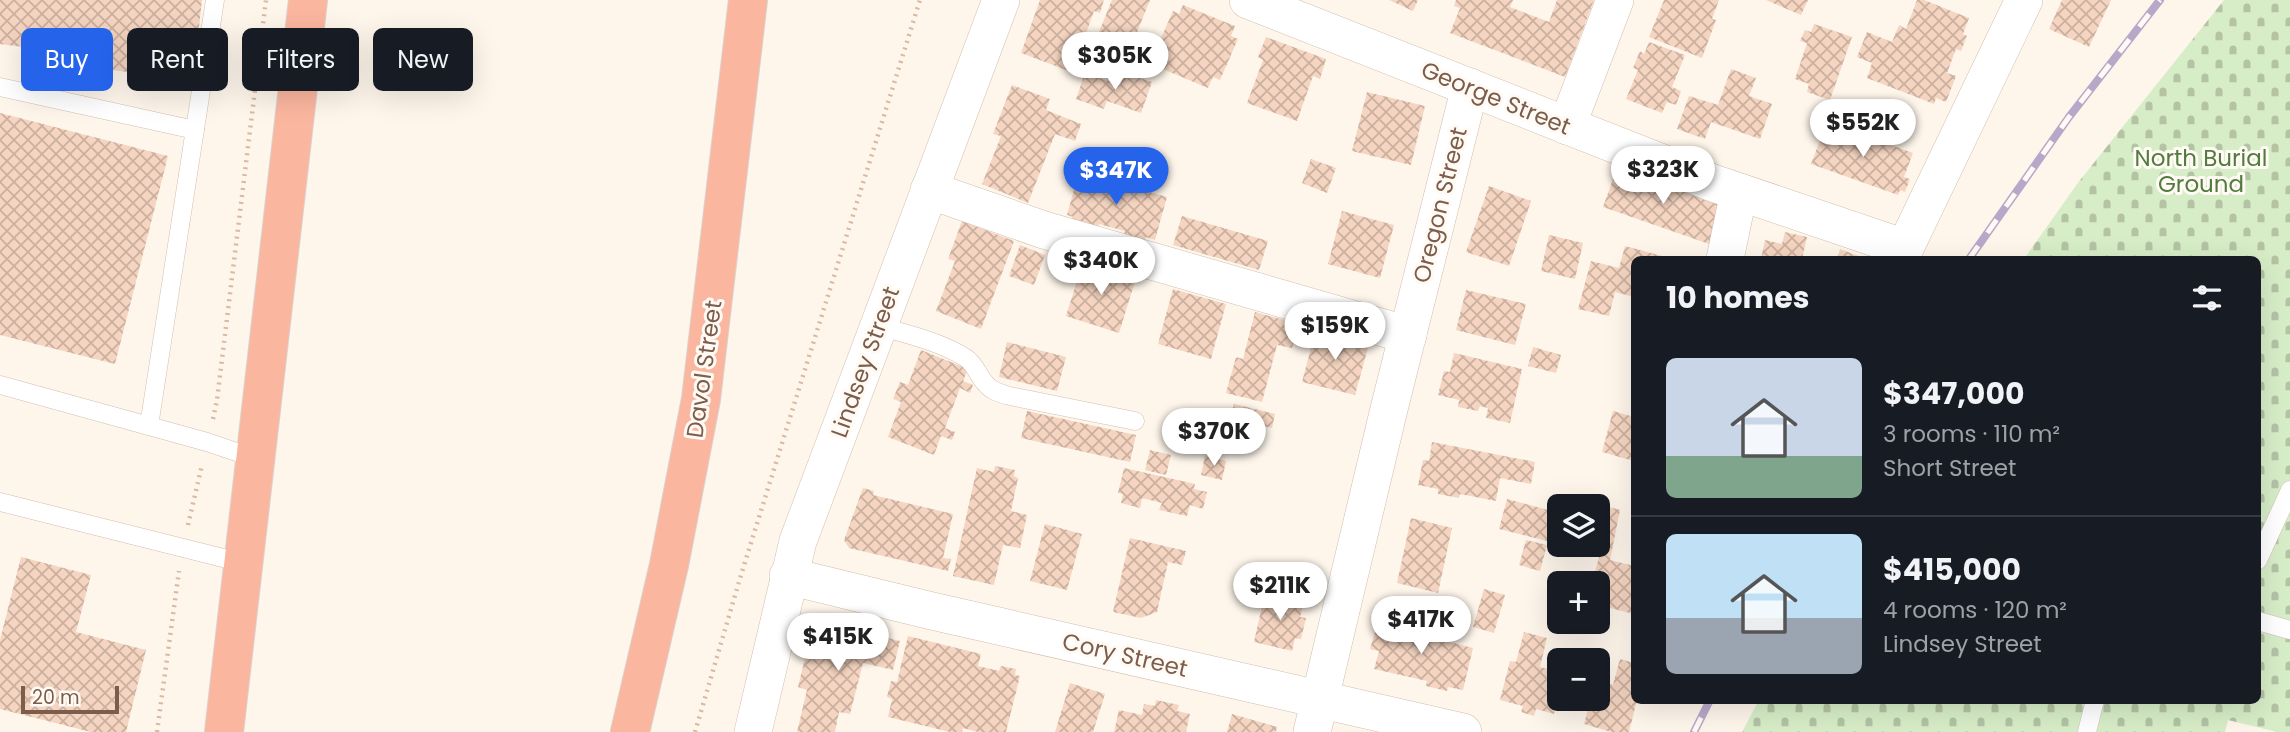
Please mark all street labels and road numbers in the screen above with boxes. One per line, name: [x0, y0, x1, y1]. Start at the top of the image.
street label: George Street: [1416, 53, 1576, 143]
street label: Oregon Street: [1405, 124, 1475, 286]
street label: Lindsey Street: [823, 282, 907, 442]
street label: Davol Street: [679, 298, 729, 440]
street label: Cory Street: [1059, 625, 1191, 685]

